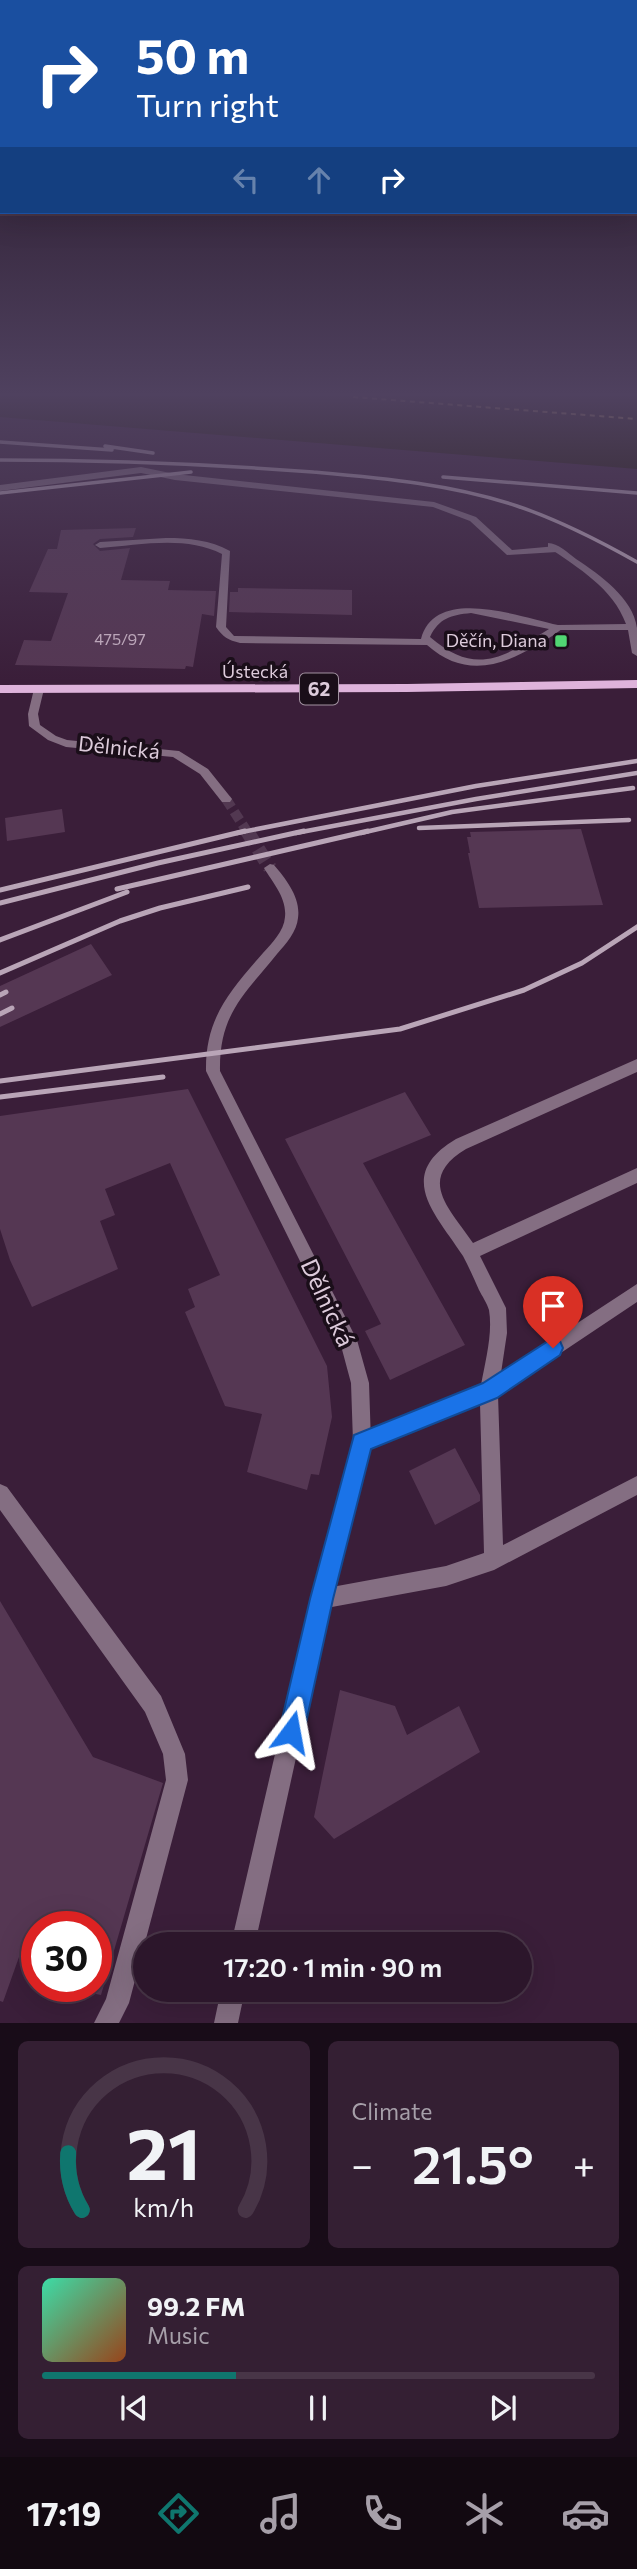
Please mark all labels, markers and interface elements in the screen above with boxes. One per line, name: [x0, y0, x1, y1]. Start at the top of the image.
text: 50 m: [136, 24, 249, 84]
icon: right: [21, 28, 112, 119]
text: Turn right: [136, 84, 279, 124]
icon: left: [227, 161, 265, 199]
icon: ahead: [300, 161, 338, 199]
icon: right: [373, 161, 411, 199]
house number: 475/97: [94, 629, 146, 648]
place label: Děčín, Diana: [446, 629, 547, 651]
marker: Děčín, Diana: [553, 633, 569, 649]
street label: Ústecká: [222, 660, 288, 682]
road number: 62: [300, 674, 338, 704]
street label: Dělnická: [77, 730, 161, 763]
street label: Dělnická: [295, 1254, 361, 1351]
pin: [523, 1276, 583, 1348]
icon: arrive: [534, 1287, 572, 1325]
position arrow: [254, 1695, 328, 1769]
speed limit sign: 30: [21, 1911, 112, 2002]
text: 17:20 · 1 min · 90 m: [223, 1951, 442, 1982]
text: Climate: [352, 2097, 433, 2125]
text: 21: [127, 2107, 201, 2196]
text: 21.5°: [412, 2131, 534, 2195]
text: −: [352, 2140, 373, 2187]
text: +: [573, 2140, 595, 2187]
text: km/h: [133, 2192, 194, 2222]
text: 99.2 FM: [147, 2290, 245, 2321]
text: Music: [147, 2321, 210, 2349]
icon: previous: [115, 2389, 153, 2427]
icon: pause: [299, 2389, 337, 2427]
icon: next: [484, 2389, 522, 2427]
icon: directions: [154, 2489, 203, 2538]
icon: music: [256, 2489, 305, 2538]
icon: phone: [358, 2489, 407, 2538]
icon: climate: [460, 2489, 509, 2538]
icon: car: [561, 2489, 610, 2538]
text: 17:19: [26, 2493, 101, 2533]

